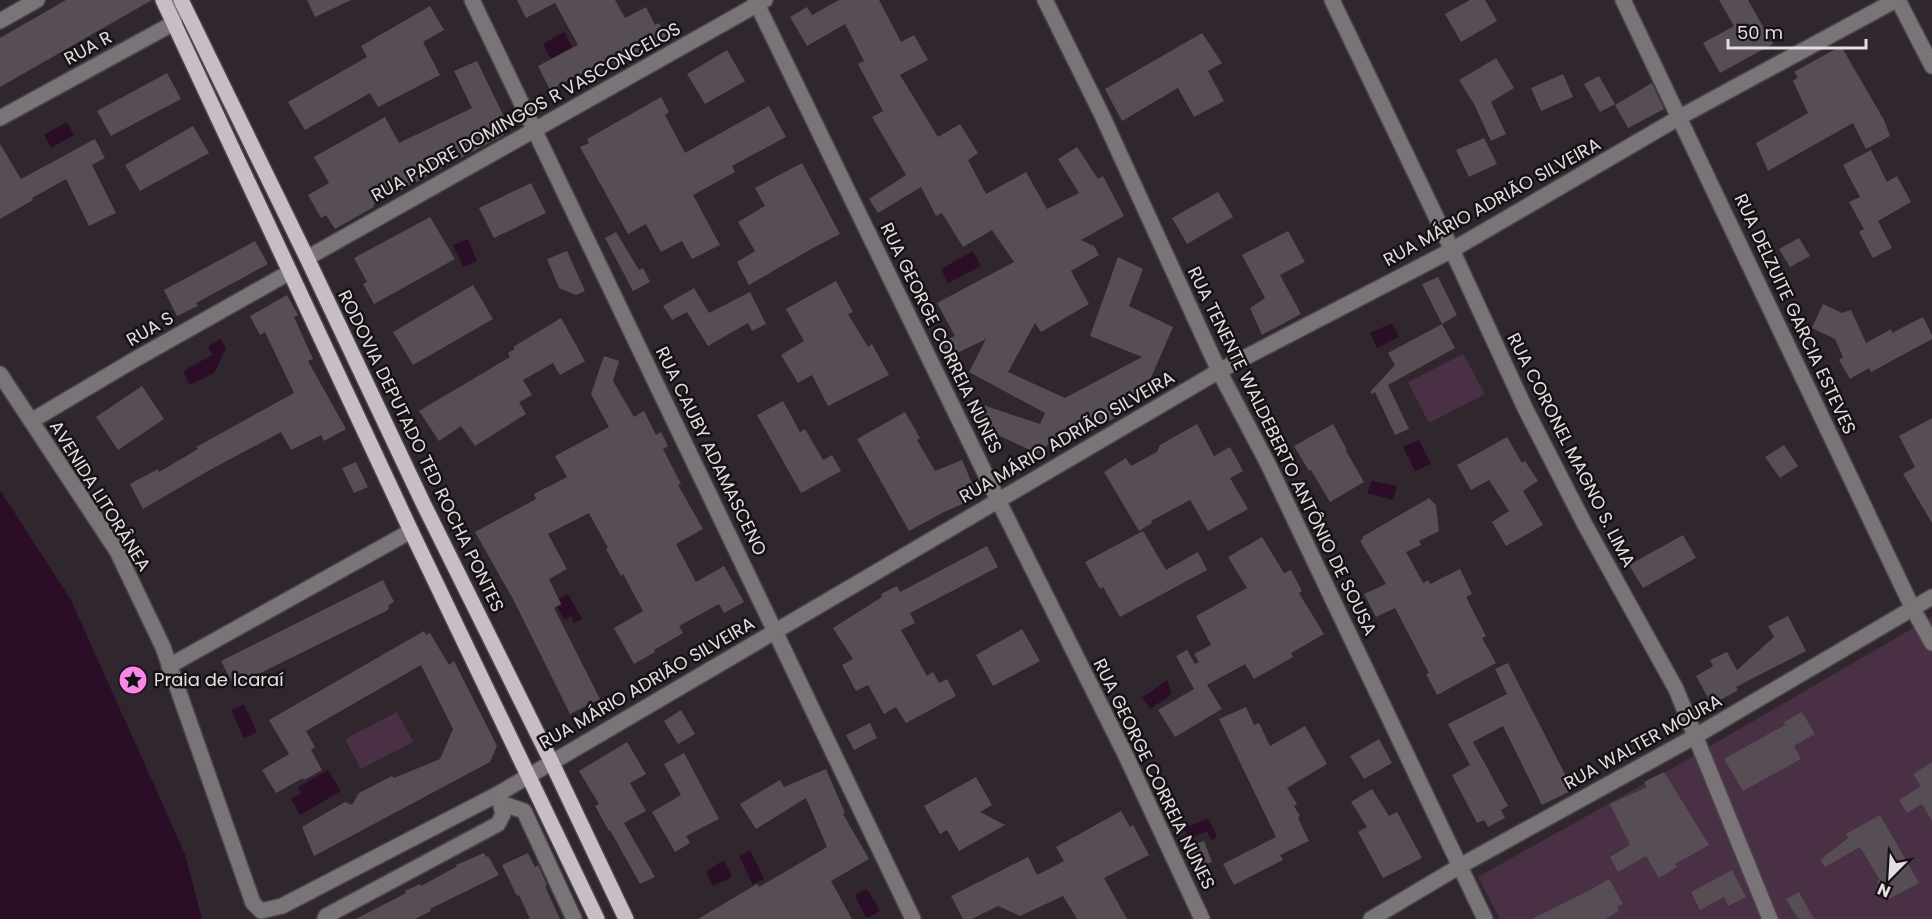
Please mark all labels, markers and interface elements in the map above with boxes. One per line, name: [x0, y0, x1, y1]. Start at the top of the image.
scale bar: [1728, 12, 1866, 50]
street label: RUA PADRE DOMINGOS R VASCONCELOS: [367, 16, 685, 207]
text: 50 m: [1737, 20, 1783, 45]
street label: RUA R: [59, 24, 116, 71]
street label: RUA MÁRIO ADRIÃO SILVEIRA: [1379, 131, 1605, 272]
street label: RUA DELZUITE GARCIA ESTEVES: [1729, 189, 1862, 438]
street label: RUA GEORGE CORREIA NUNES: [874, 218, 1008, 457]
street label: RUA TENENTE WALDEBERTO ANTÔNIO DE SOUSA: [1182, 262, 1383, 639]
street label: RODOVIA DEPUTADO TED ROCHA PONTES: [332, 286, 511, 616]
street label: RUA S: [122, 305, 178, 352]
street label: RUA CORONEL MAGNO S. LIMA: [1501, 328, 1642, 571]
street label: RUA CAUBY ADAMASCENO: [650, 342, 773, 559]
street label: RUA MÁRIO ADRIÃO SILVEIRA: [954, 364, 1179, 509]
street label: AVENIDA LITORÂNEA: [44, 416, 157, 576]
street label: RUA MÁRIO ADRIÃO SILVEIRA: [534, 610, 759, 755]
street label: RUA GEORGE CORREIA NUNES: [1087, 654, 1221, 893]
place icon: Praia de Icaraí: [117, 664, 149, 696]
place label: Praia de Icaraí: [154, 667, 284, 692]
street label: RUA WALTER MOURA: [1559, 688, 1726, 795]
north arrow: [1860, 847, 1920, 907]
text: N: [1874, 877, 1894, 903]

